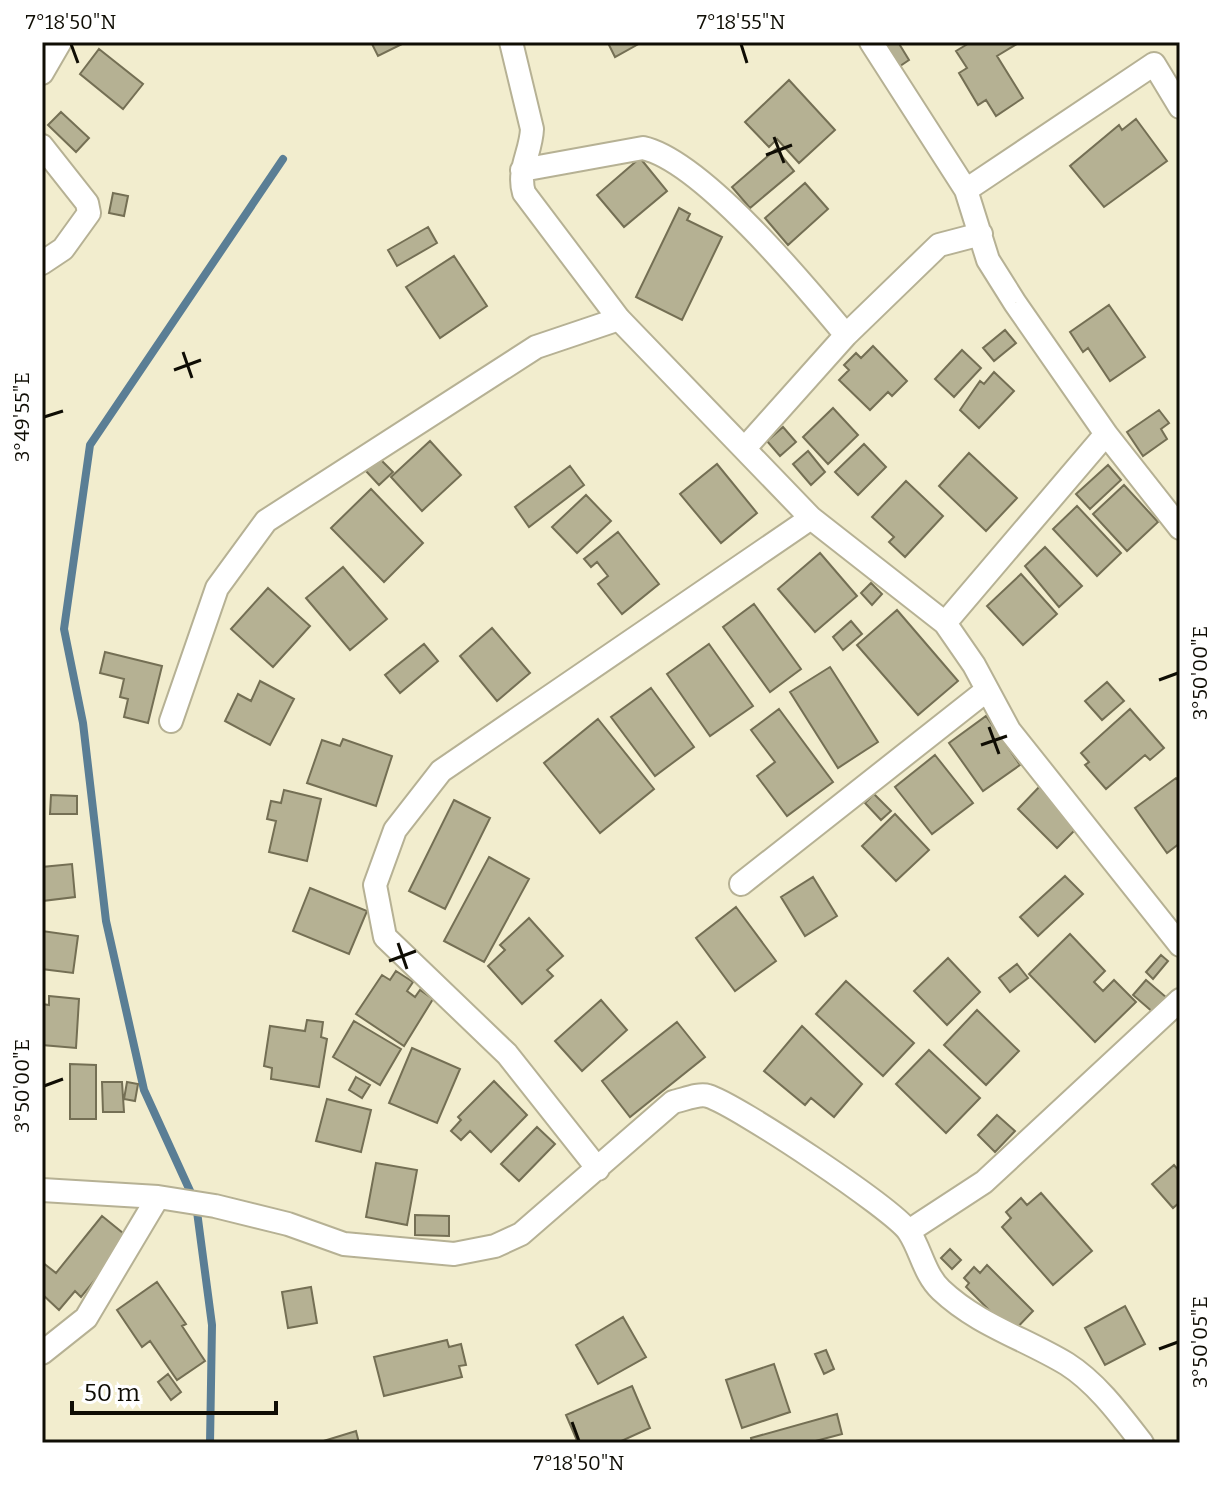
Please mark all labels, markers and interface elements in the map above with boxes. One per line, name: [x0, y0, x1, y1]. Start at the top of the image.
text: 7°18'50"N: [26, 10, 117, 34]
text: 7°18'55"N: [697, 10, 786, 34]
text: 3°49'55"E: [10, 372, 34, 462]
text: 3°50'00"E: [1188, 626, 1212, 720]
text: 3°50'00"E: [10, 1039, 34, 1133]
text: 3°50'05"E: [1188, 1296, 1212, 1388]
scale bar: [72, 1365, 276, 1415]
text: 50 m: [84, 1379, 140, 1407]
text: 7°18'50"N: [534, 1451, 625, 1475]

